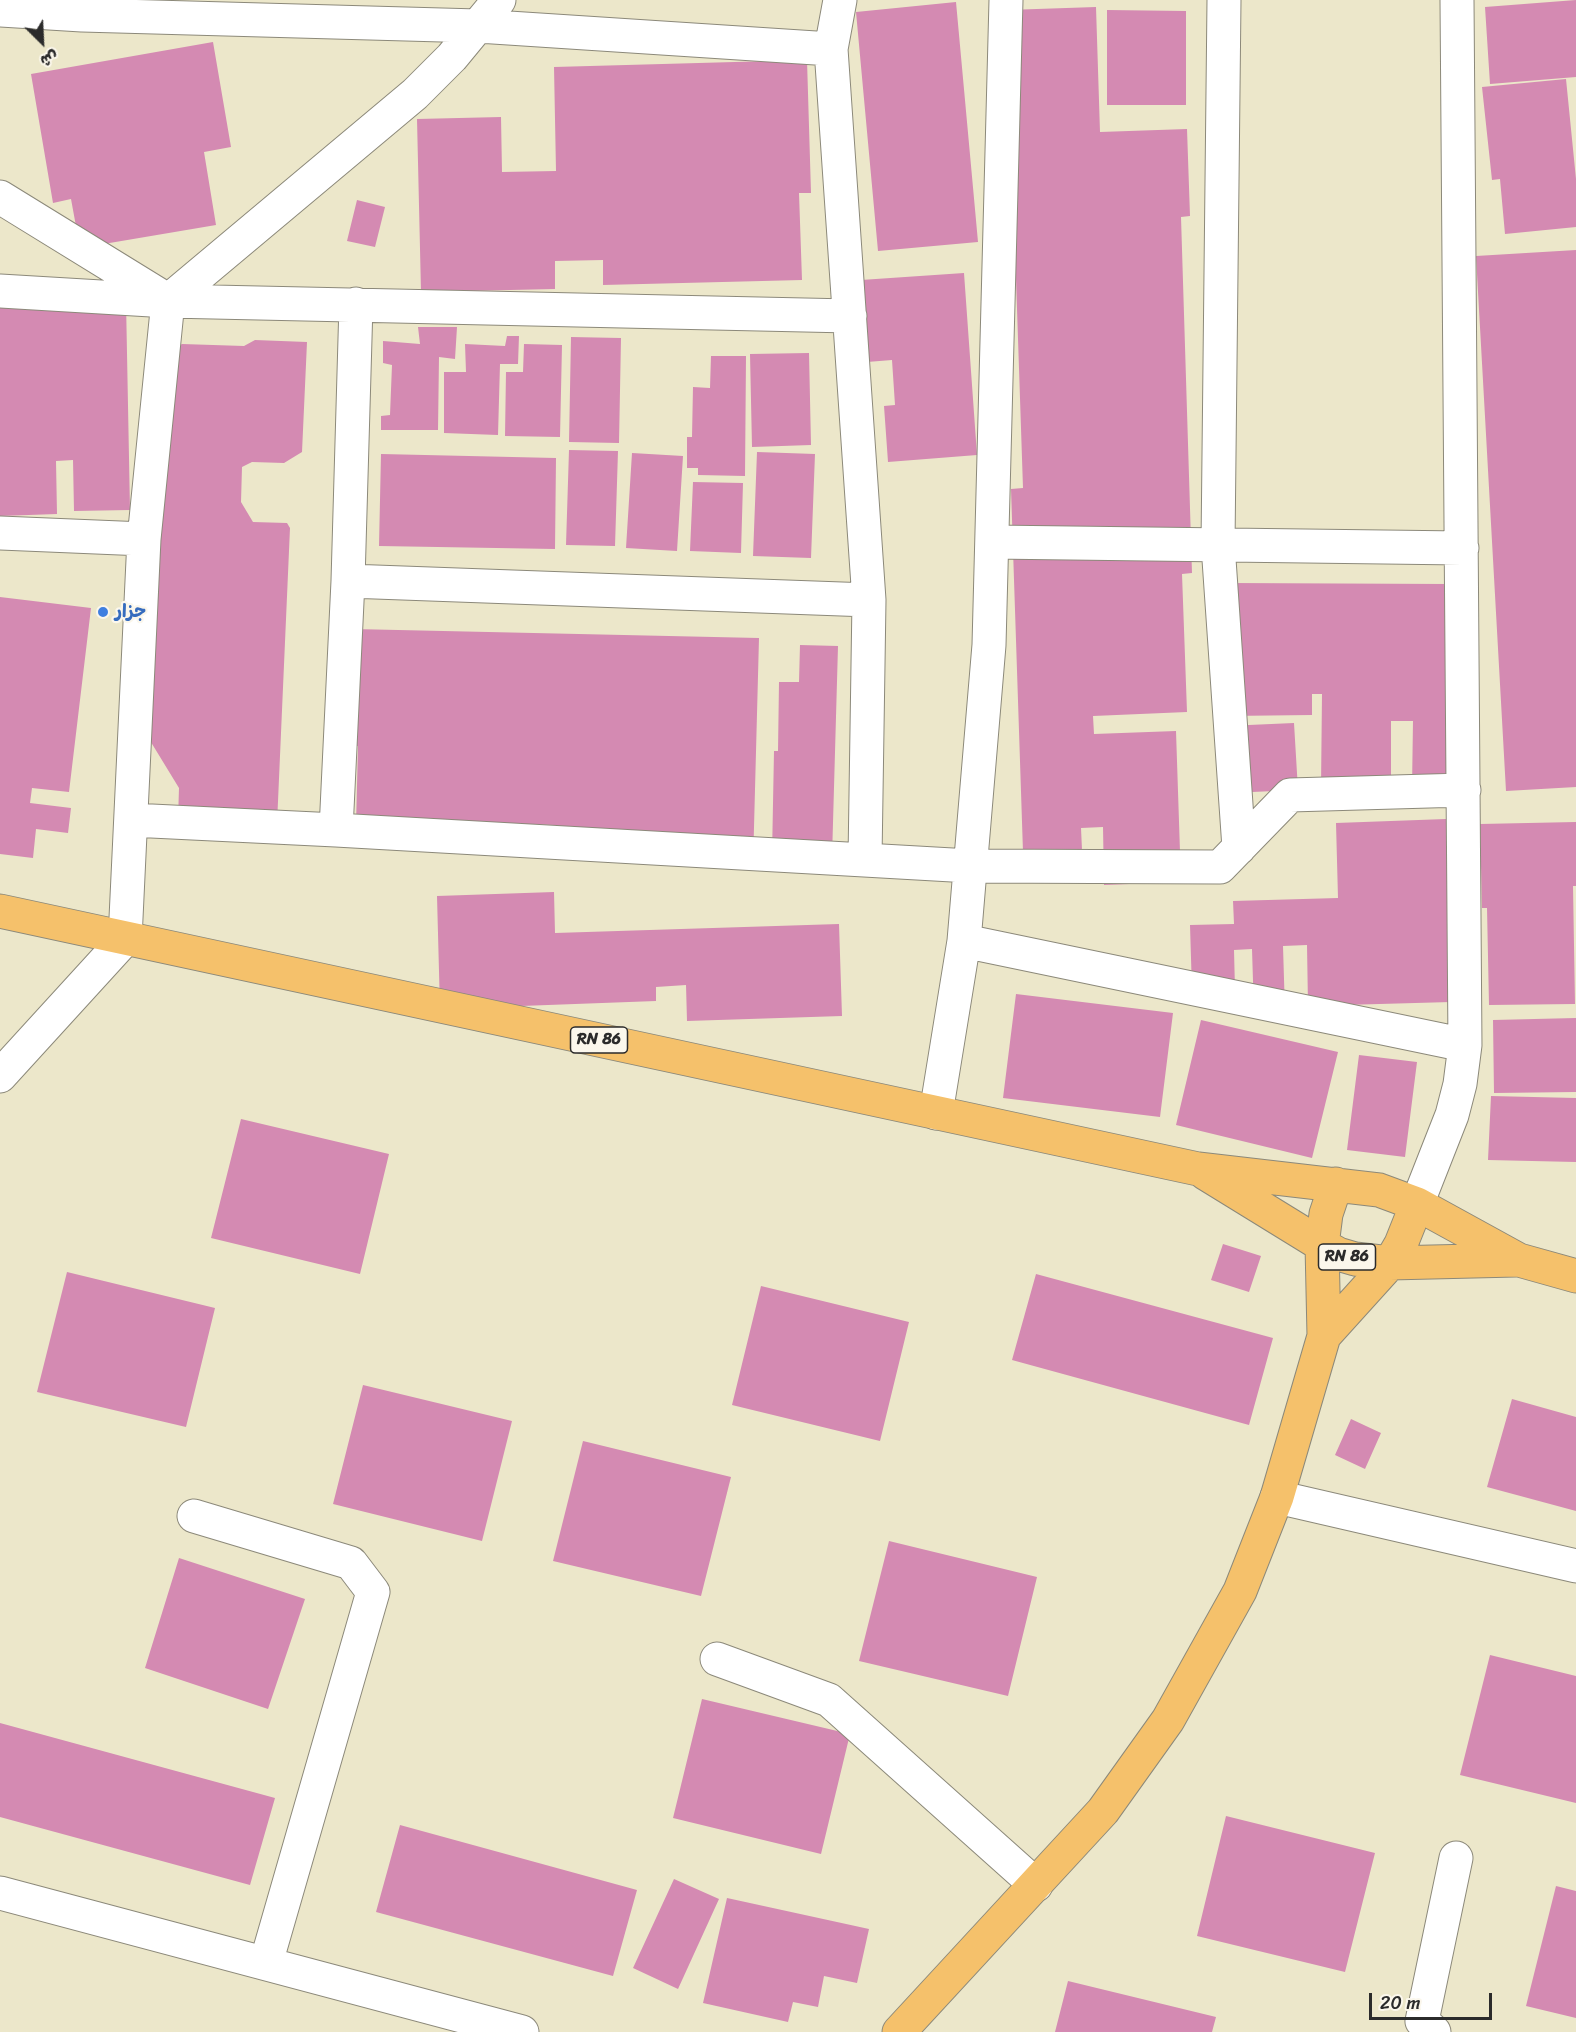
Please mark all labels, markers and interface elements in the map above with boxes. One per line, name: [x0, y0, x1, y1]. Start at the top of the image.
north arrow: [12, 12, 72, 72]
text: ش: [36, 42, 63, 76]
place label: جزار: [115, 601, 146, 623]
marker: جزار: [96, 605, 110, 619]
road number: RN 86: [570, 1027, 628, 1053]
road number: RN 86: [1318, 1244, 1376, 1270]
scale bar: [1372, 1981, 1495, 2019]
text: 20 m: [1380, 1987, 1420, 2019]

